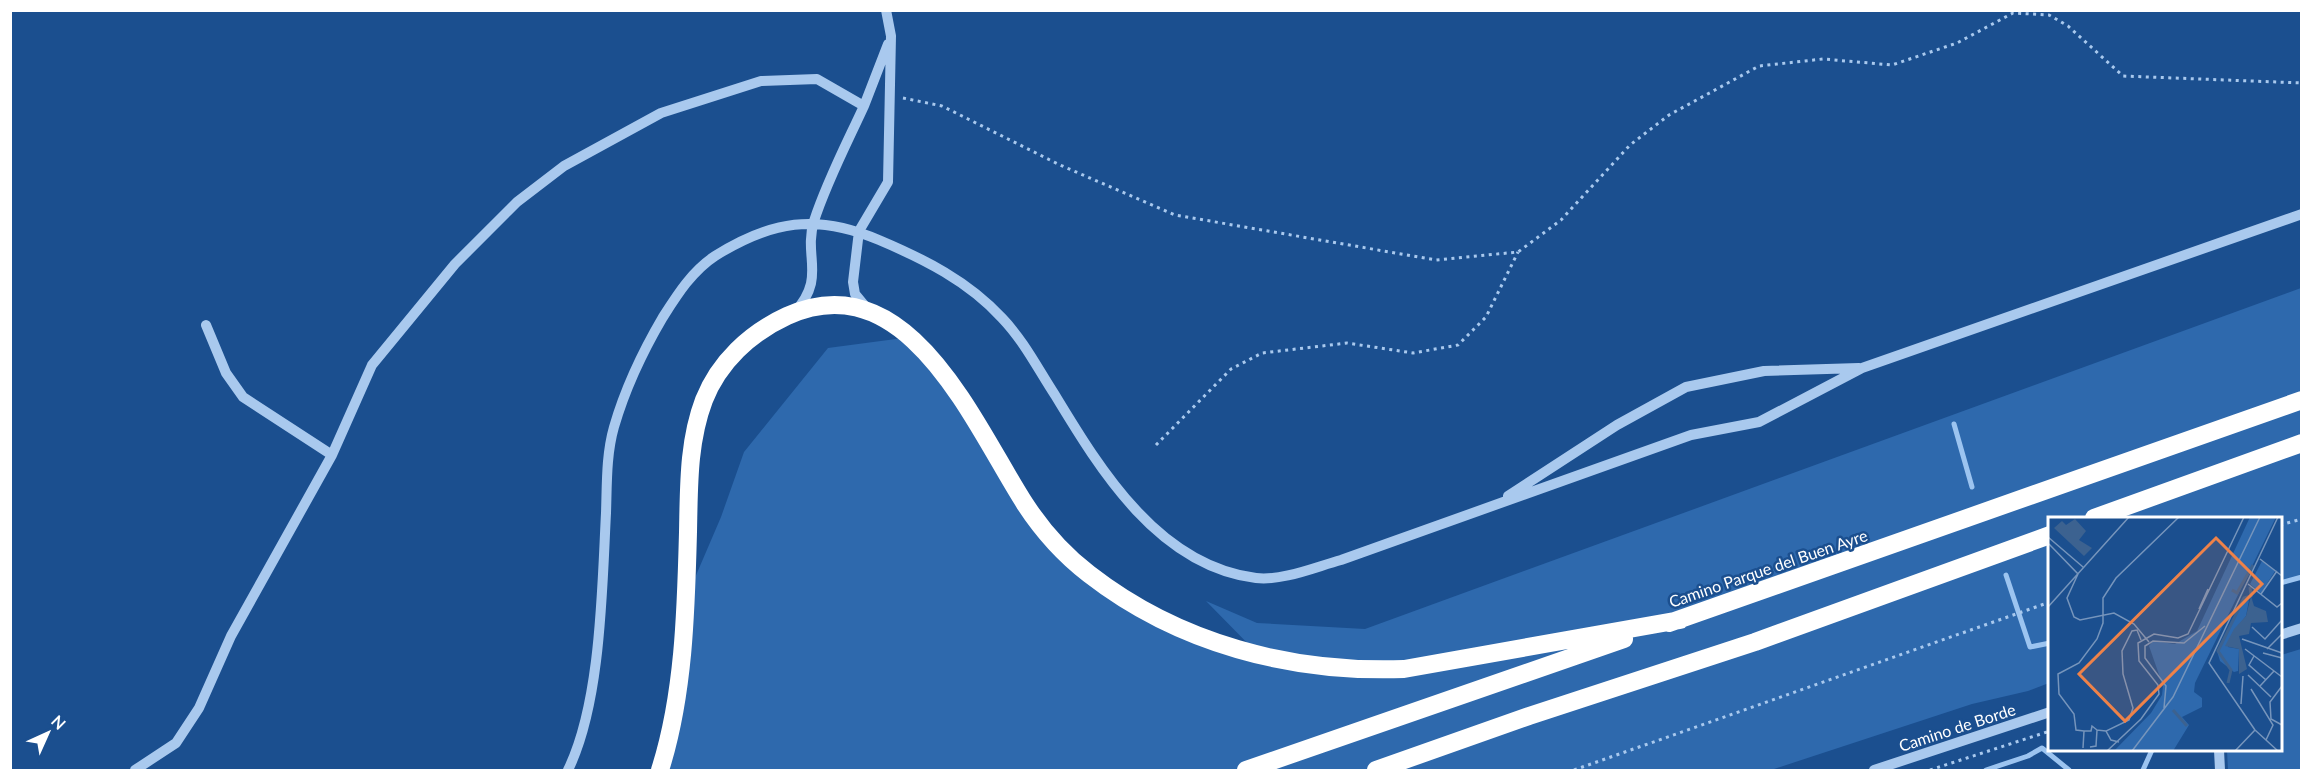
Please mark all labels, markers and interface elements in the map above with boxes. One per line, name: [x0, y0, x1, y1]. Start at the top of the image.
inset map: [2048, 517, 2282, 751]
street label: Camino Parque del Buen Ayre: [1666, 525, 1870, 611]
street label: Camino de Borde: [1896, 699, 2018, 755]
north arrow: [18, 703, 78, 763]
text: N: [48, 711, 70, 733]

